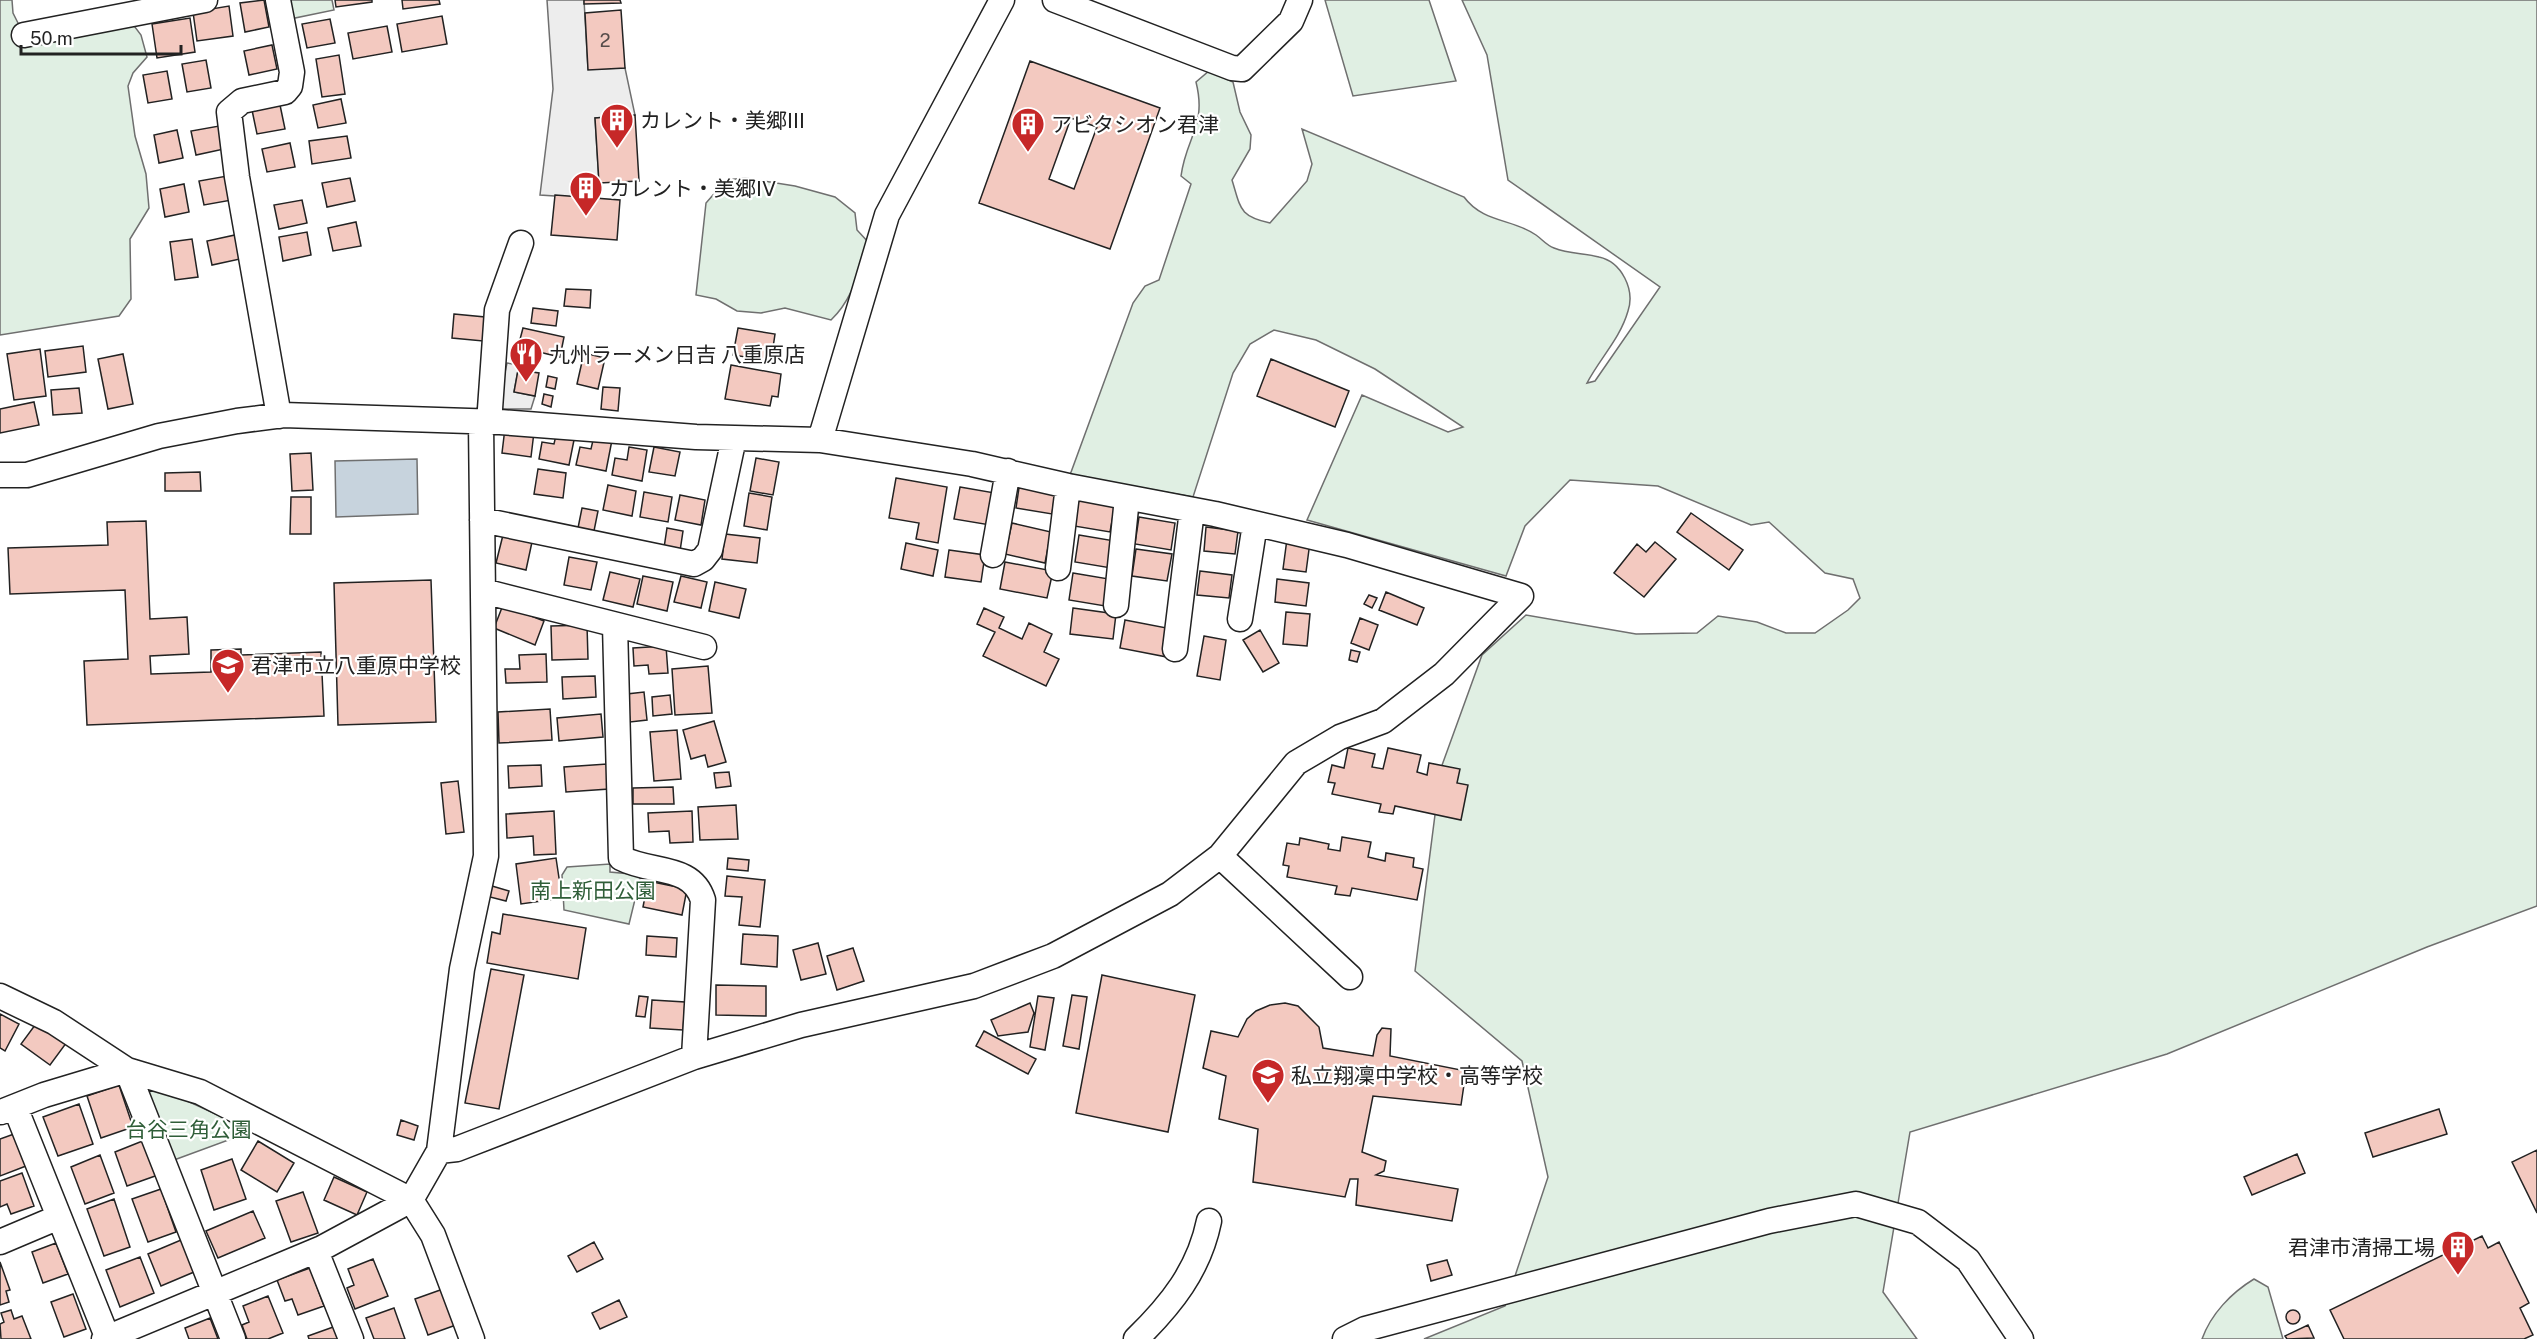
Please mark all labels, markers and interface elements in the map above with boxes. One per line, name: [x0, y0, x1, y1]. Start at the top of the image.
scale bar: [21, 18, 182, 56]
text: 50 m: [30, 28, 73, 49]
house number: 2: [600, 30, 610, 51]
building icon: カレント・美郷III: [599, 102, 635, 149]
building icon: アビタシオン君津: [1010, 106, 1046, 153]
place label: カレント・美郷III: [640, 108, 805, 133]
place label: アビタシオン君津: [1051, 112, 1219, 137]
building icon: カレント・美郷IV: [568, 170, 604, 217]
place label: カレント・美郷IV: [609, 176, 776, 201]
restaurant icon: 九州ラーメン日吉 八重原店: [508, 336, 544, 383]
place label: 九州ラーメン日吉 八重原店: [549, 342, 805, 367]
school or university icon: 君津市立八重原中学校: [210, 647, 246, 694]
place label: 君津市立八重原中学校: [251, 653, 461, 678]
park label: 南上新田公園: [530, 878, 656, 903]
school or university icon: 私立翔凜中学校・高等学校: [1250, 1057, 1286, 1104]
place label: 私立翔凜中学校・高等学校: [1291, 1063, 1543, 1088]
park label: 台谷三角公園: [126, 1117, 252, 1142]
building icon: 君津市清掃工場: [2440, 1229, 2476, 1276]
place label: 君津市清掃工場: [2288, 1235, 2435, 1260]

